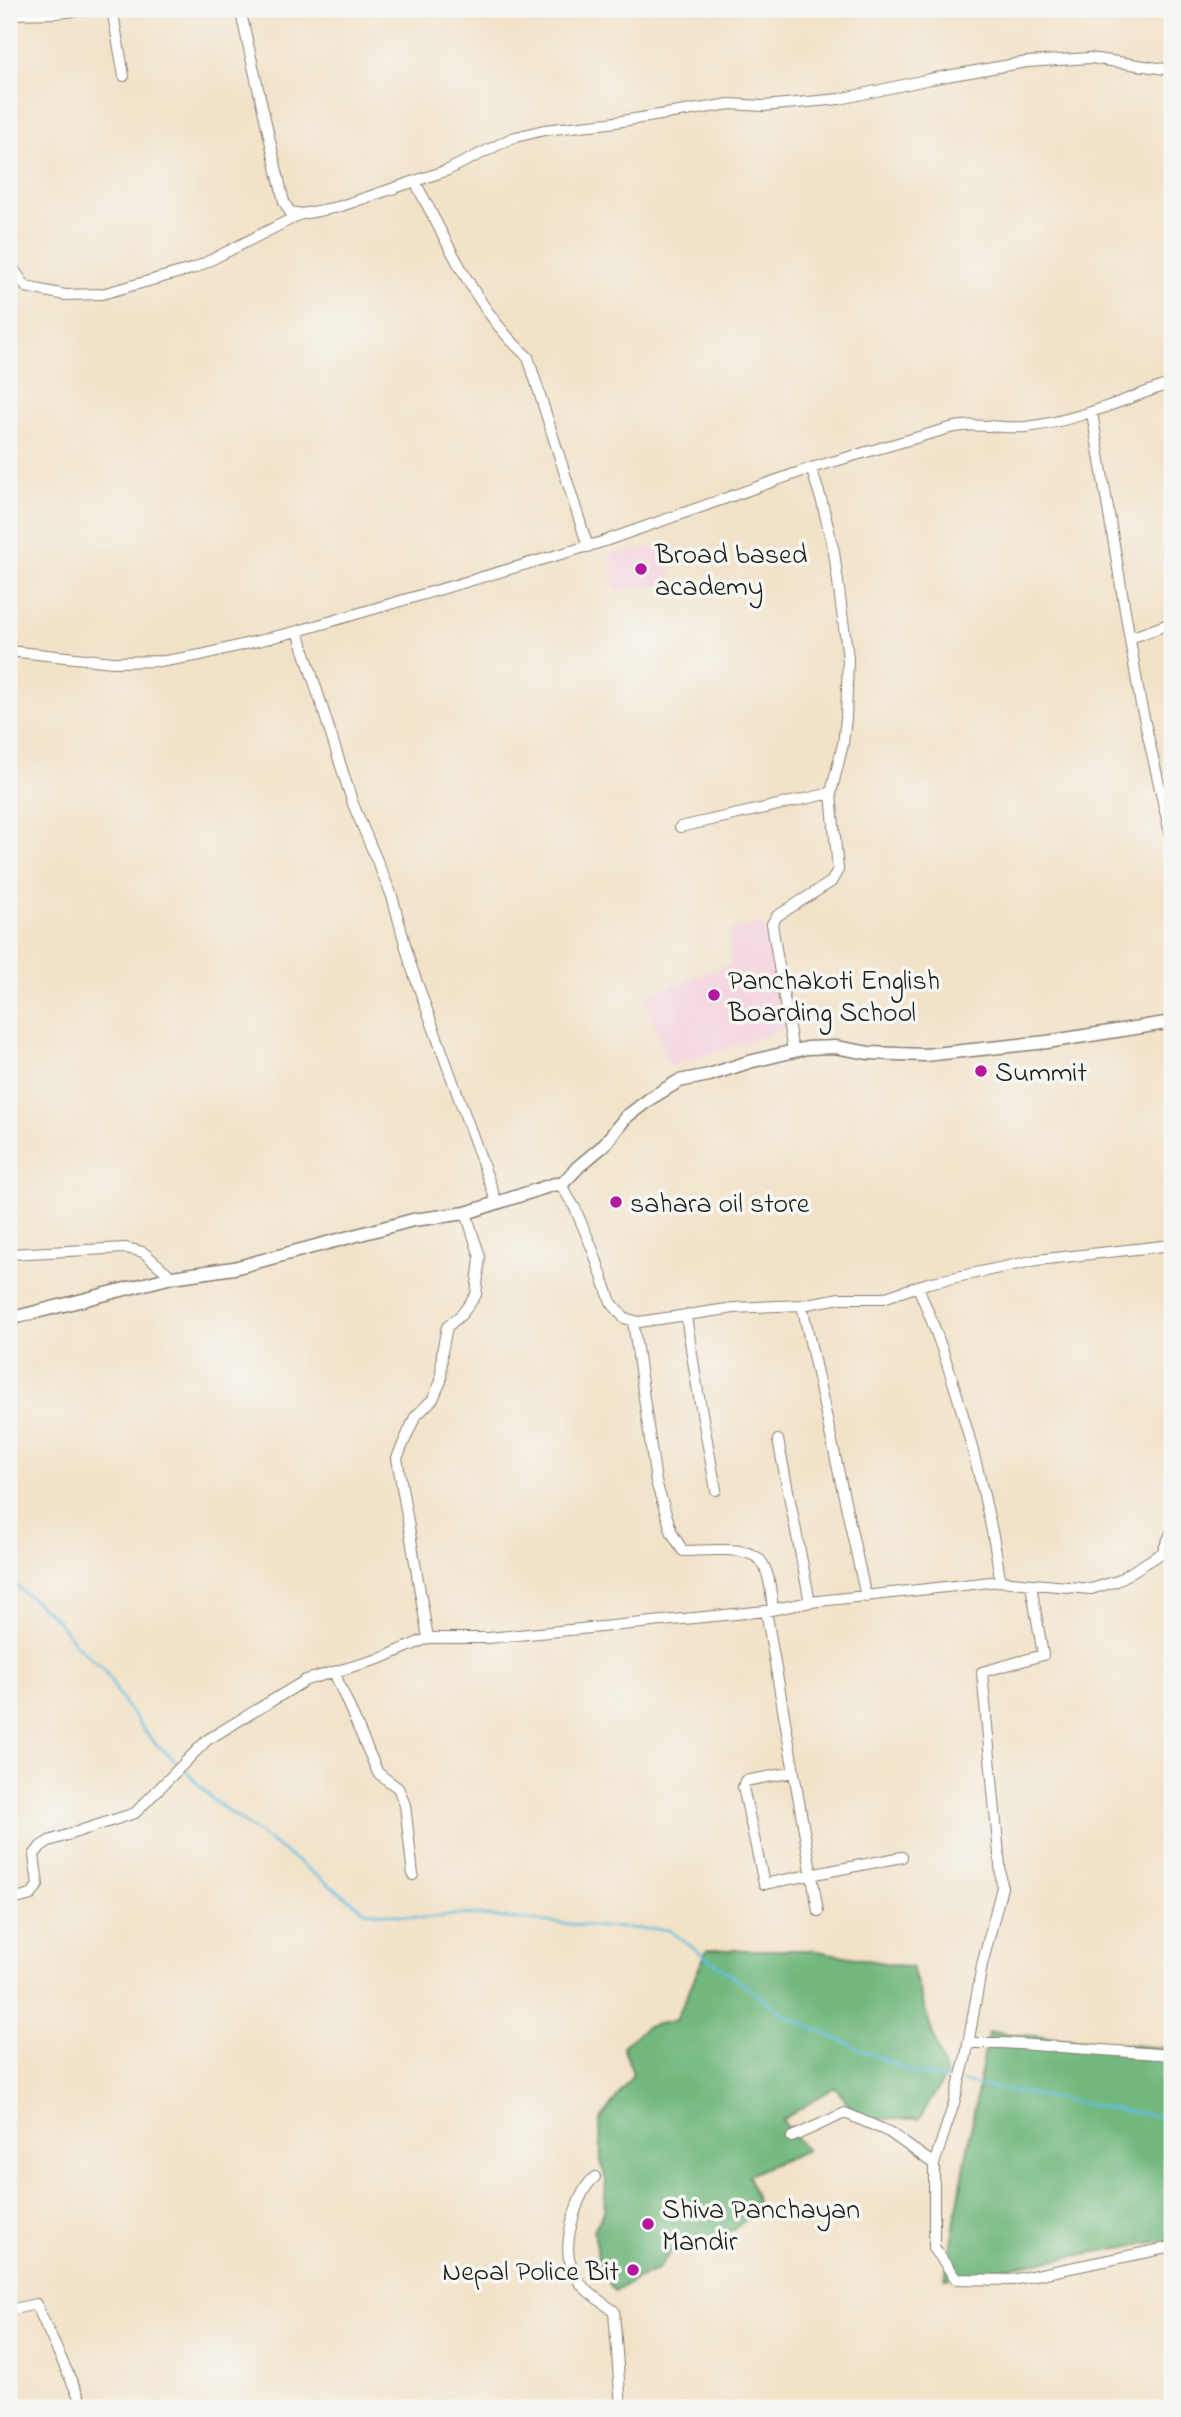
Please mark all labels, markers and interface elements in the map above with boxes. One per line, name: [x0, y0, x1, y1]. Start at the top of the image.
place label: Broad based academy: [654, 536, 808, 609]
marker: Broad based academy: [633, 561, 649, 577]
place label: Panchakoti English Boarding School: [727, 962, 940, 1035]
marker: Panchakoti English Boarding School: [706, 987, 722, 1003]
place label: Summit: [995, 1054, 1087, 1095]
marker: Summit: [973, 1063, 989, 1079]
place label: sahara oil store: [630, 1185, 810, 1226]
marker: sahara oil store: [608, 1194, 624, 1210]
place label: Shiva Panchayan Mandir: [662, 2191, 860, 2264]
marker: Shiva Panchayan Mandir: [640, 2216, 656, 2232]
place label: Nepal Police Bit: [442, 2253, 619, 2294]
marker: Nepal Police Bit: [625, 2262, 641, 2278]

